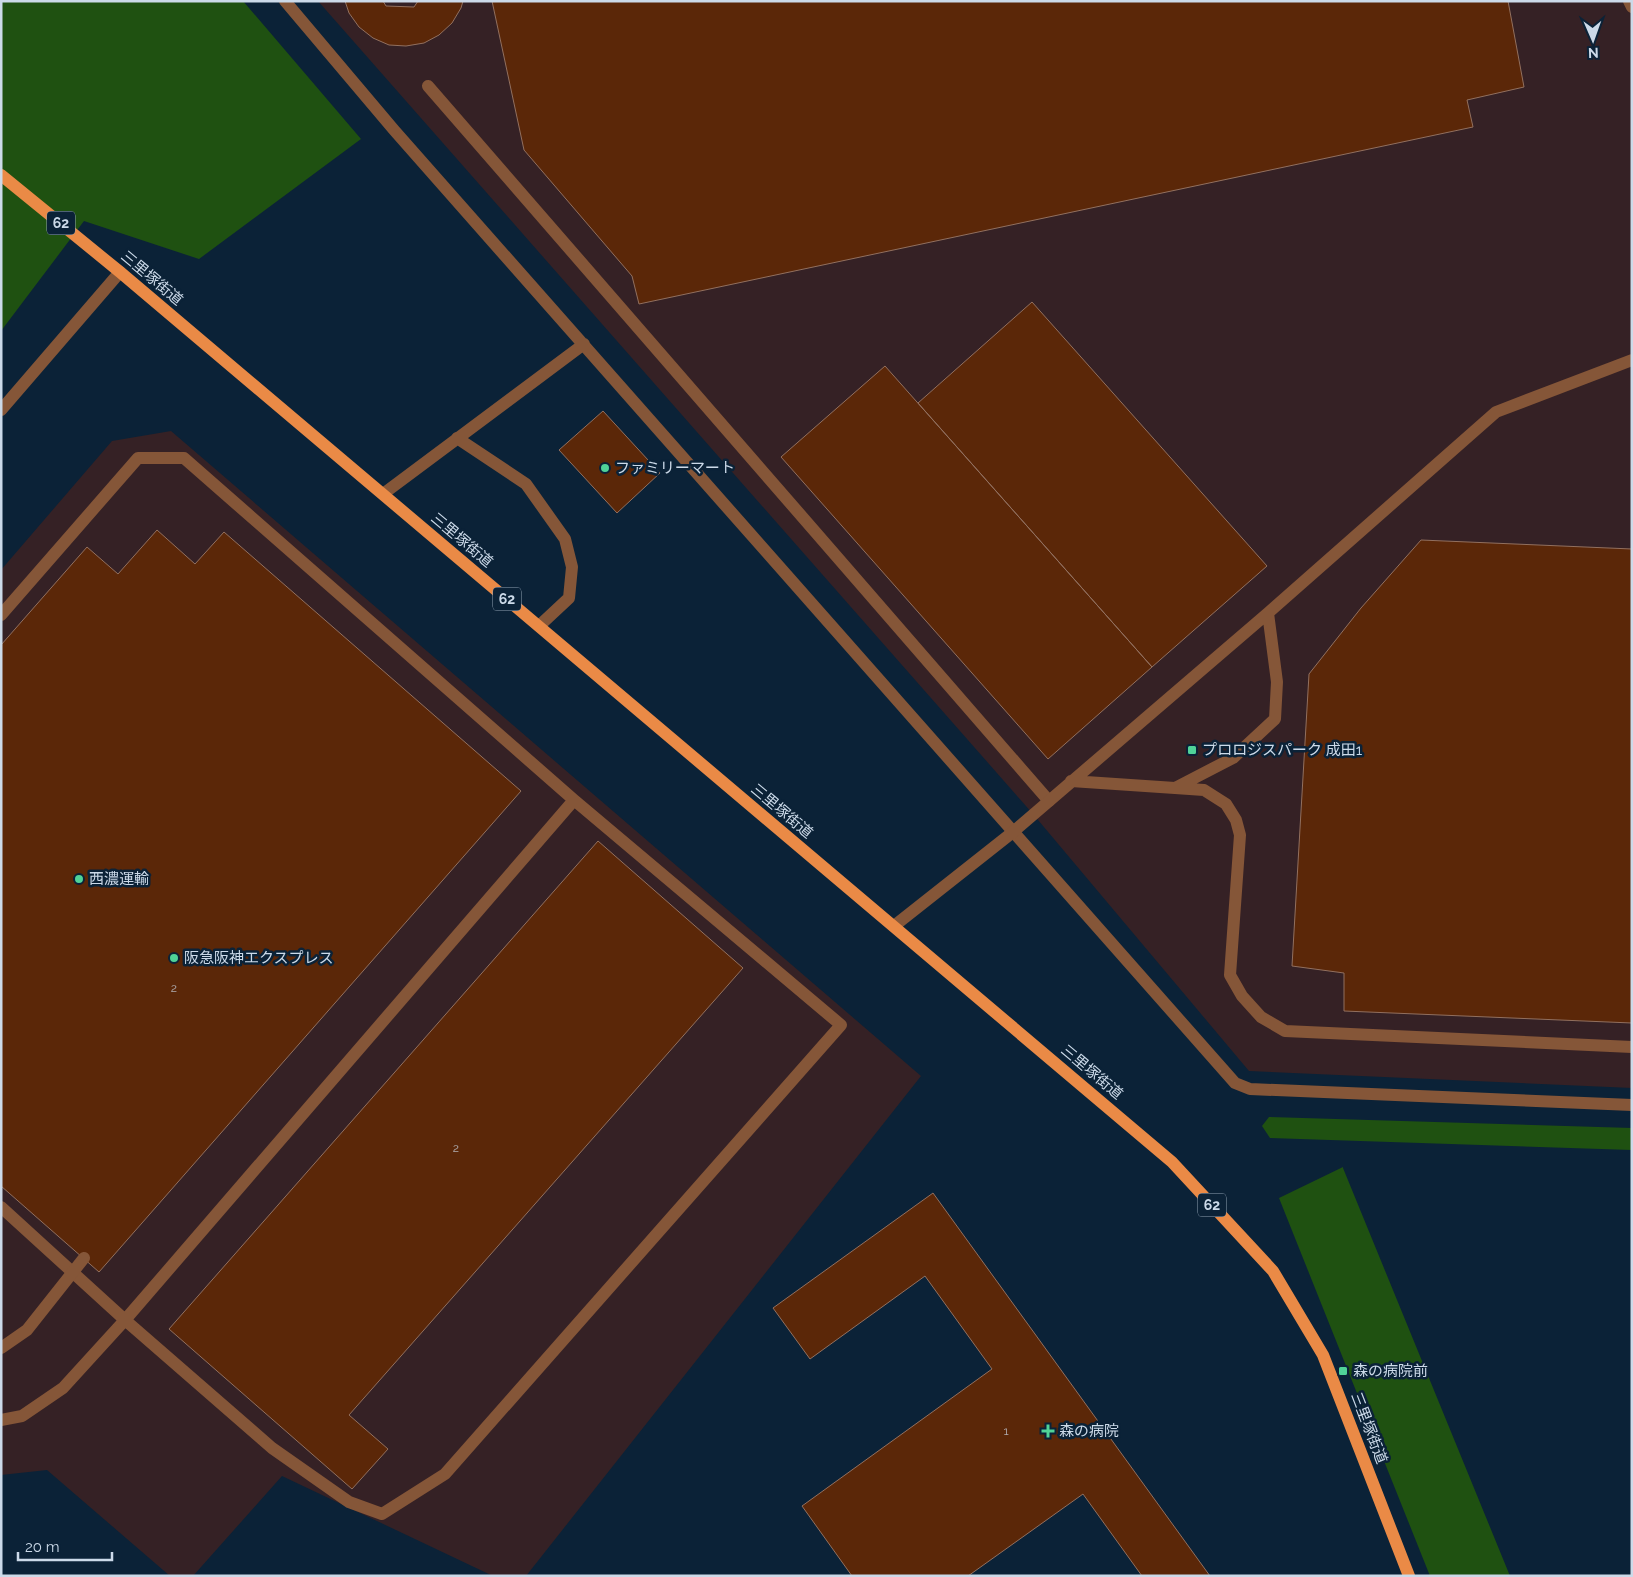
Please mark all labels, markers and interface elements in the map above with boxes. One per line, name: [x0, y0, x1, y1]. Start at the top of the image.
north arrow: [1568, 15, 1618, 65]
text: N: [1588, 45, 1599, 61]
road number: 62: [47, 212, 75, 234]
street label: 三里塚街道: [117, 247, 187, 309]
place label: ファミリーマート: [615, 459, 735, 477]
marker: ファミリーマート: [599, 462, 611, 474]
street label: 三里塚街道: [427, 509, 497, 571]
road number: 62: [493, 588, 521, 610]
place label: プロロジスパーク 成田1: [1202, 741, 1363, 759]
marker: プロロジスパーク 成田1: [1186, 744, 1198, 756]
street label: 三里塚街道: [747, 780, 817, 842]
place label: 西濃運輸: [89, 870, 149, 888]
marker: 西濃運輸: [73, 873, 85, 885]
place label: 阪急阪神エクスプレス: [184, 949, 334, 967]
marker: 阪急阪神エクスプレス: [168, 952, 180, 964]
house number: 2: [171, 981, 177, 995]
street label: 三里塚街道: [1057, 1041, 1127, 1103]
house number: 2: [453, 1141, 459, 1155]
road number: 62: [1198, 1194, 1226, 1216]
place label: 森の病院前: [1353, 1362, 1428, 1380]
marker: 森の病院前: [1337, 1365, 1349, 1377]
street label: 三里塚街道: [1347, 1390, 1391, 1466]
place label: 森の病院: [1059, 1422, 1119, 1440]
house number: 1: [1003, 1424, 1009, 1438]
marker: 森の病院: [1041, 1424, 1055, 1438]
scale bar: [18, 1530, 111, 1562]
text: 20 m: [25, 1538, 60, 1556]

